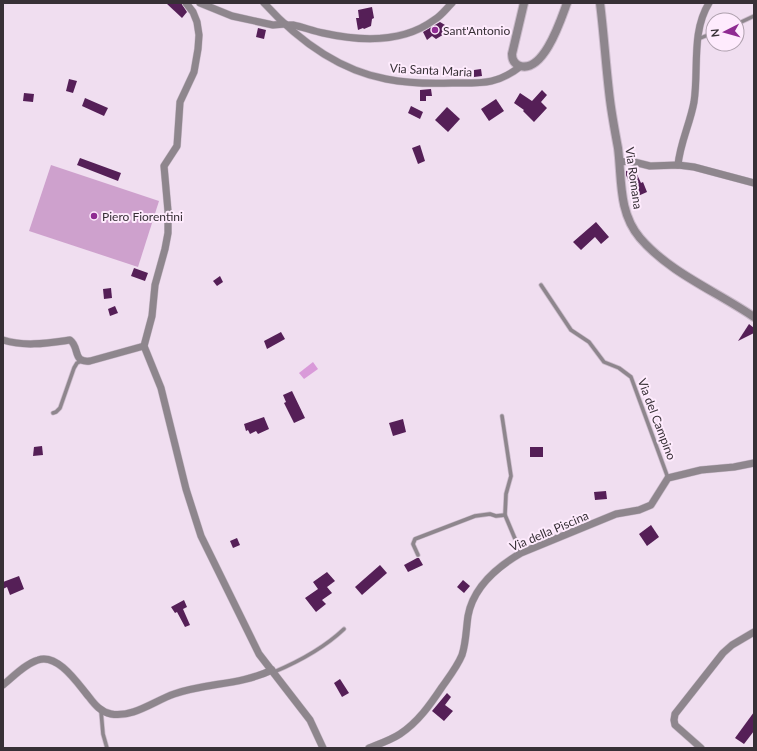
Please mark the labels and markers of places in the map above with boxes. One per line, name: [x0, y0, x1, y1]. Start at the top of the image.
place label: Sant'Antonio: [443, 23, 510, 38]
marker: Sant'Antonio: [430, 25, 440, 35]
place label: Piero Fiorentini: [102, 209, 183, 224]
marker: Piero Fiorentini: [89, 211, 99, 221]

